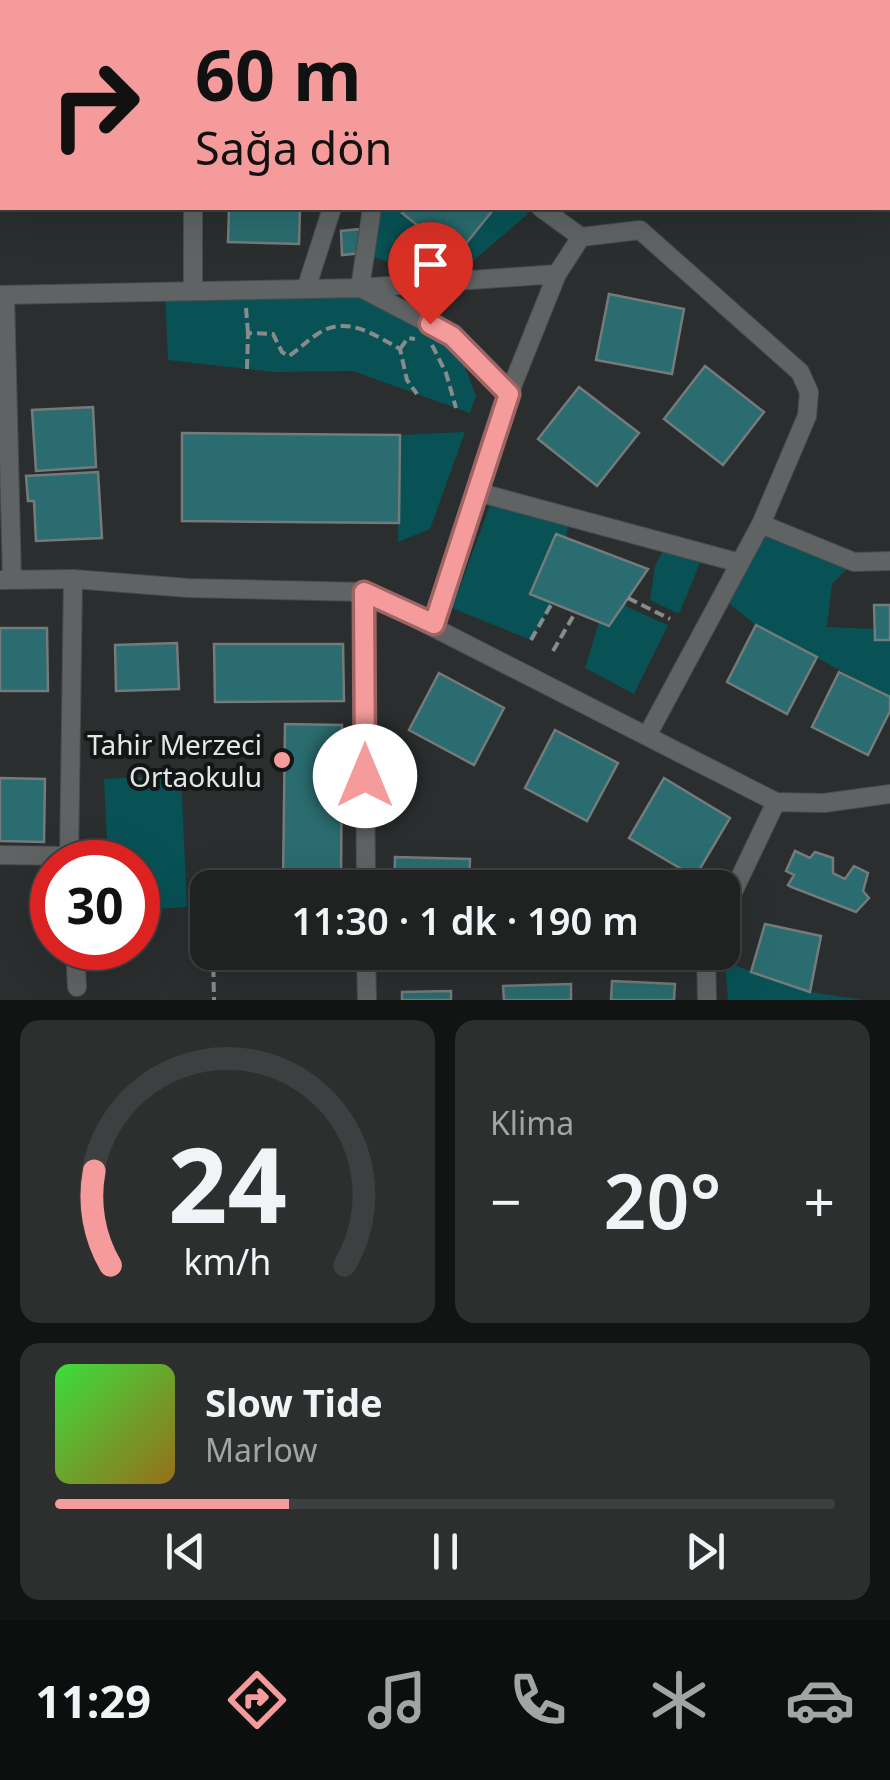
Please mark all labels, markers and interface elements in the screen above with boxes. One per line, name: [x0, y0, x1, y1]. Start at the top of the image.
text: 60 m: [195, 26, 362, 122]
icon: right: [30, 40, 160, 170]
text: Sağa dön: [195, 117, 392, 178]
pin: [388, 222, 473, 325]
icon: arrive: [403, 237, 458, 292]
position arrow: [313, 724, 417, 828]
place label: Tahir Merzeci Ortaokulu: [87, 725, 262, 795]
marker: Tahir Merzeci Ortaokulu: [271, 749, 293, 771]
speed limit sign: 30: [30, 840, 160, 970]
text: 11:30 · 1 dk · 190 m: [291, 894, 639, 946]
text: Klima: [490, 1101, 574, 1144]
text: 24: [168, 1112, 287, 1253]
text: 20°: [604, 1149, 721, 1251]
text: −: [490, 1163, 521, 1238]
text: +: [804, 1163, 835, 1238]
text: km/h: [184, 1237, 271, 1285]
text: Slow Tide: [205, 1376, 383, 1428]
text: Marlow: [205, 1428, 317, 1471]
icon: previous: [158, 1524, 213, 1579]
icon: pause: [418, 1524, 473, 1579]
icon: next: [678, 1524, 733, 1579]
icon: directions: [222, 1665, 292, 1735]
icon: music: [362, 1665, 432, 1735]
icon: phone: [503, 1665, 573, 1735]
icon: climate: [644, 1665, 714, 1735]
icon: car: [785, 1665, 855, 1735]
text: 11:29: [35, 1670, 151, 1731]

